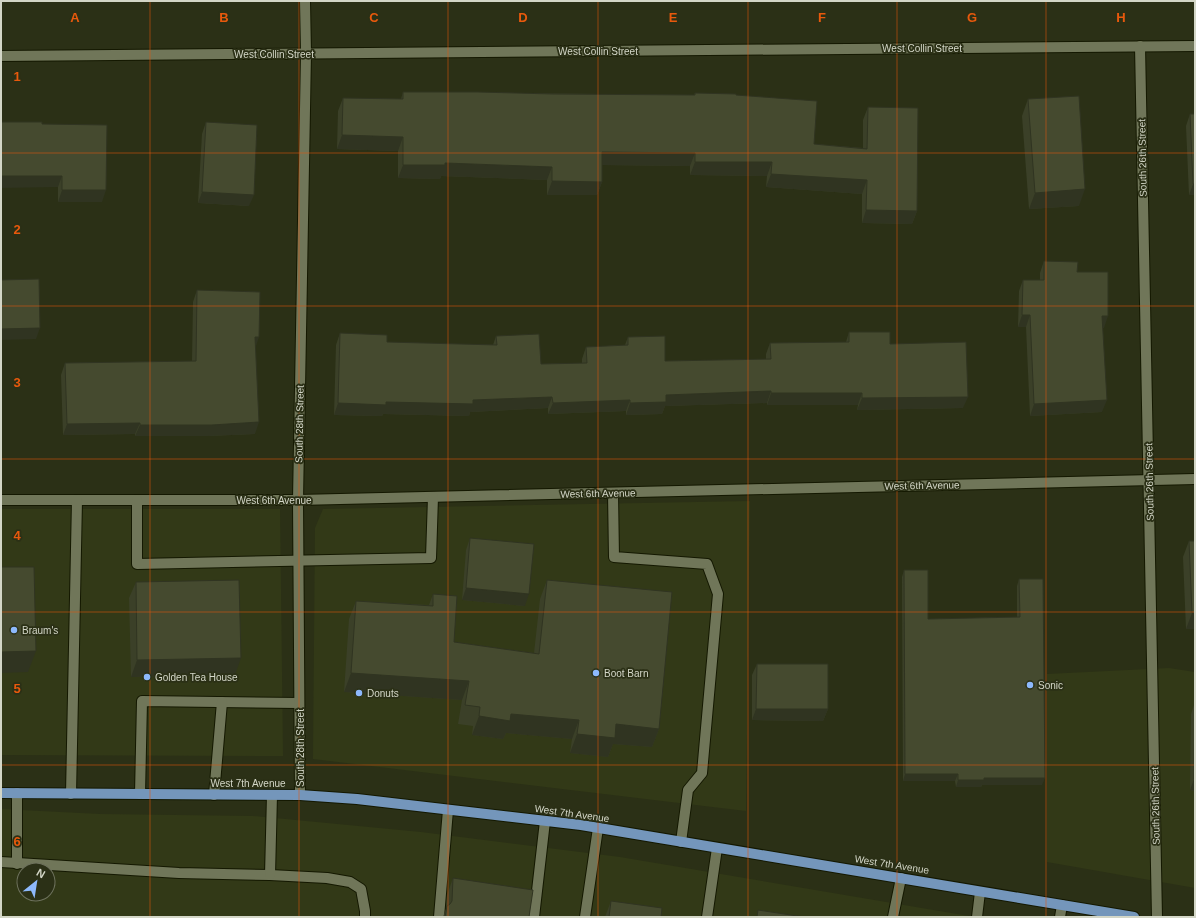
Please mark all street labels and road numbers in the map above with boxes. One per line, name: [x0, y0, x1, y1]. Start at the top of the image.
street label: West Collin Street: [882, 43, 962, 54]
street label: West Collin Street: [558, 46, 638, 57]
street label: West Collin Street: [234, 49, 314, 60]
street label: South 26th Street: [1136, 119, 1149, 197]
street label: South 28th Street: [293, 385, 306, 463]
street label: South 26th Street: [1143, 443, 1156, 521]
street label: West 6th Avenue: [884, 479, 960, 492]
street label: West 6th Avenue: [560, 487, 636, 500]
street label: West 6th Avenue: [236, 495, 312, 506]
street label: South 28th Street: [295, 709, 306, 787]
street label: South 26th Street: [1149, 767, 1162, 845]
street label: West 7th Avenue: [210, 778, 286, 789]
street label: West 7th Avenue: [534, 803, 610, 824]
street label: West 7th Avenue: [854, 853, 930, 876]

